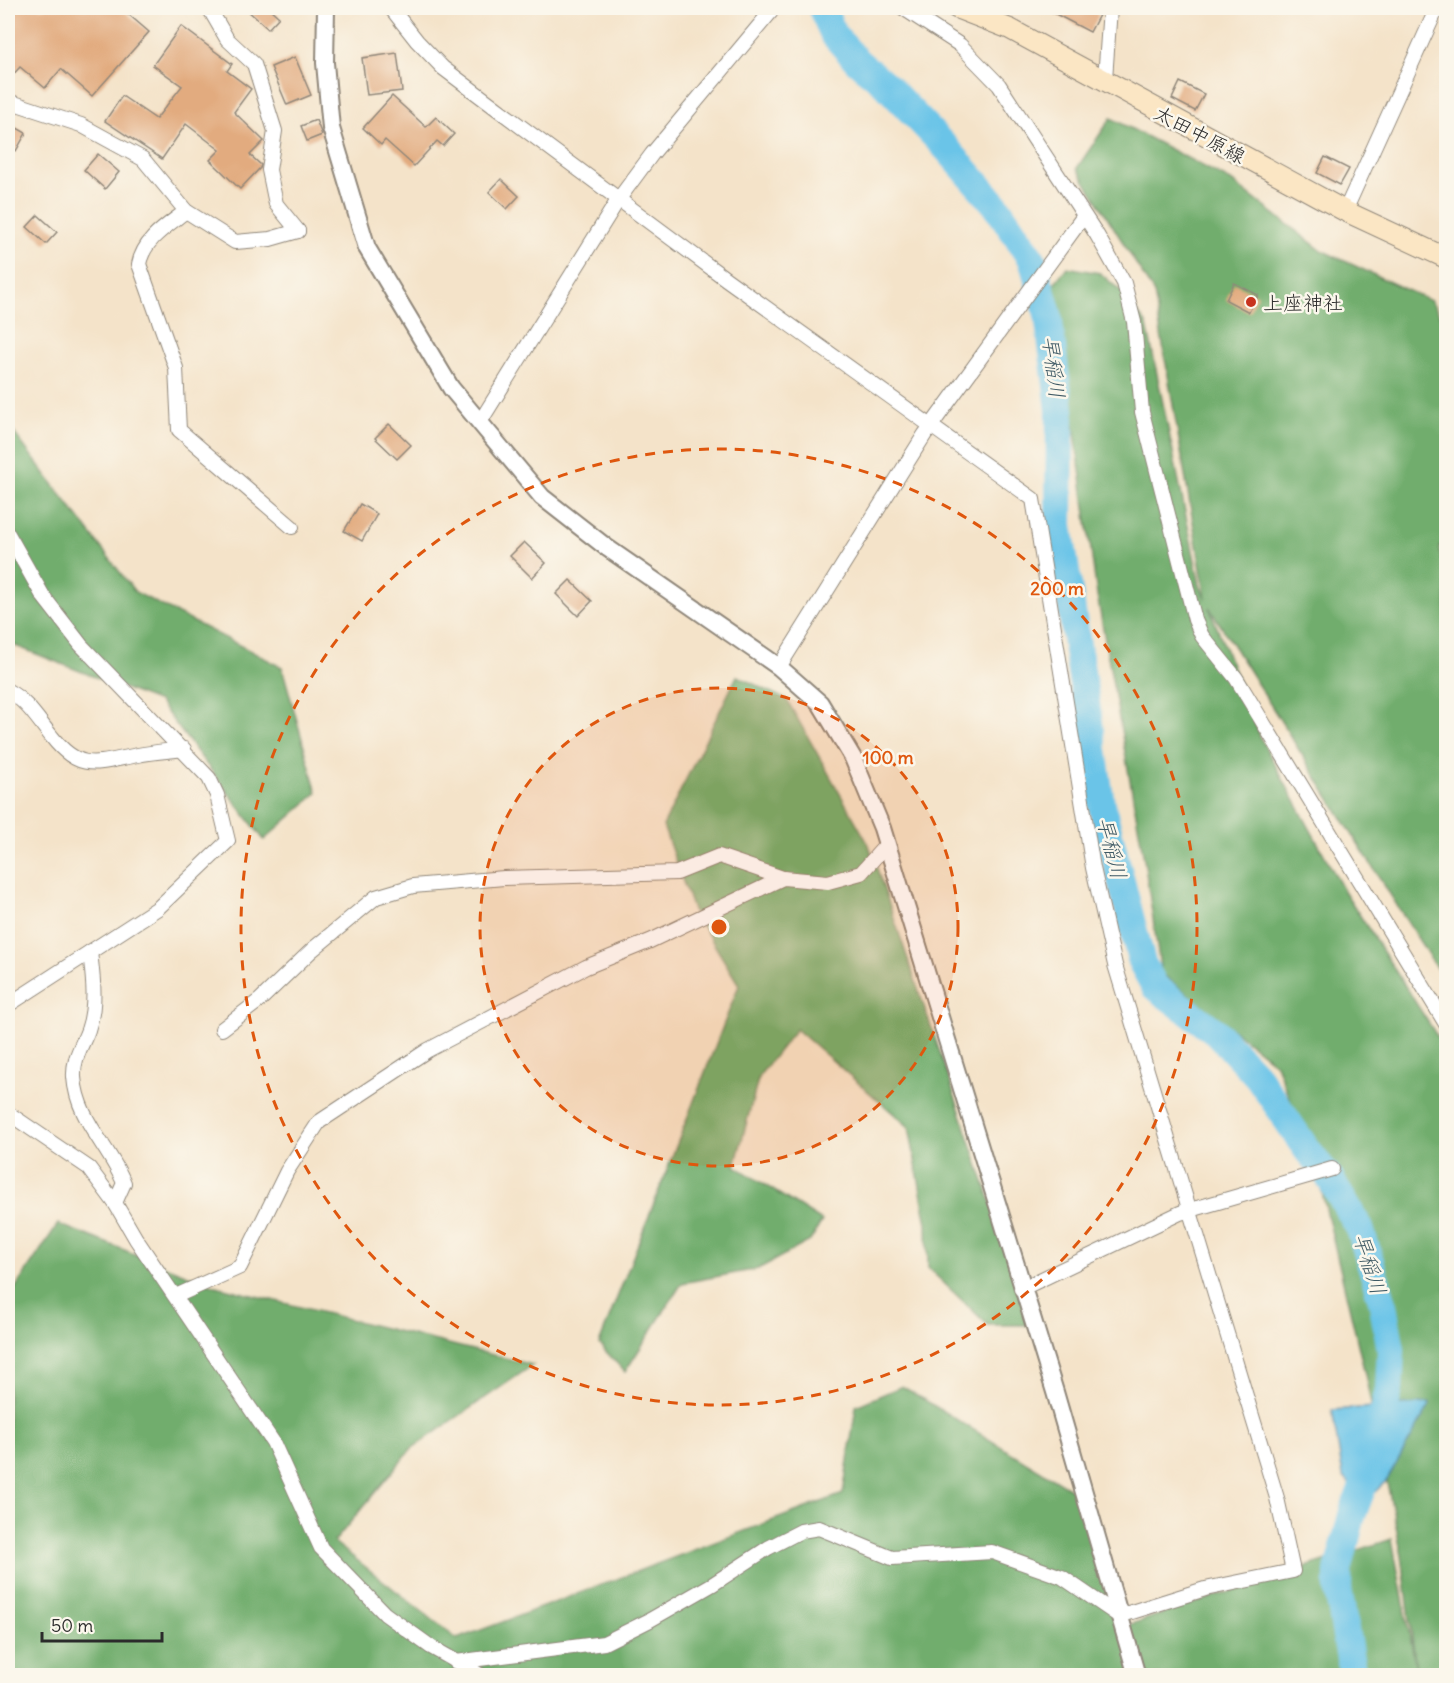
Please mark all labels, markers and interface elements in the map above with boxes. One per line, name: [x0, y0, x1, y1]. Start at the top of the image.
street label: 太田中原線: [1150, 99, 1250, 169]
place label: 上座神社: [1263, 290, 1343, 315]
marker: 上座神社: [1244, 295, 1258, 309]
water label: 早稲川: [1037, 334, 1071, 400]
text: 200 m: [1030, 577, 1084, 600]
text: 100 m: [863, 746, 914, 769]
water label: 早稲川: [1091, 814, 1133, 882]
centre of rings: [709, 917, 729, 937]
water label: 早稲川: [1347, 1230, 1393, 1298]
scale bar: [42, 1605, 162, 1643]
text: 50 m: [51, 1614, 93, 1637]

